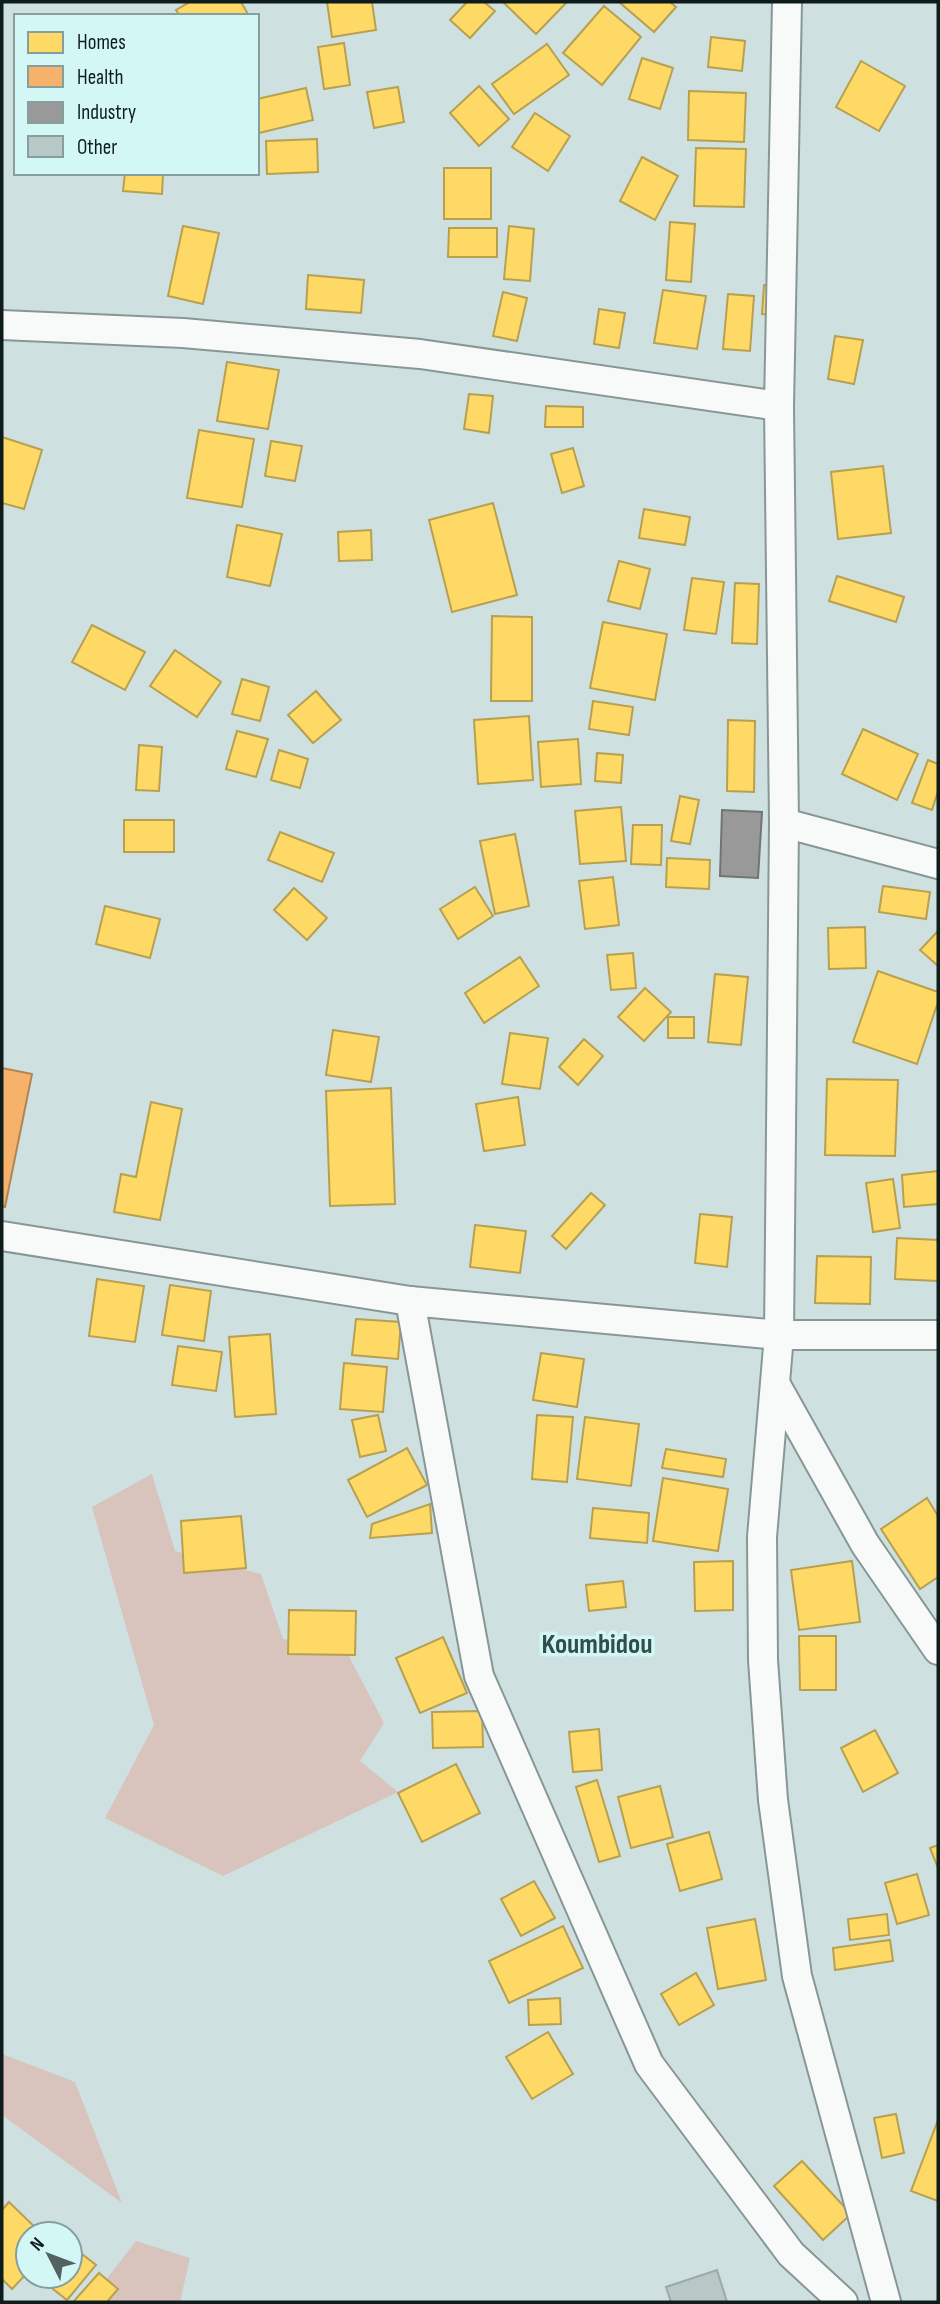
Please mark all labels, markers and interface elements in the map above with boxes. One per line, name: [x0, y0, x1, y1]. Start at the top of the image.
legend: [14, 14, 259, 175]
text: Homes: [77, 30, 126, 55]
text: Health: [77, 65, 124, 90]
text: Industry: [77, 100, 136, 125]
text: Other: [77, 135, 117, 160]
district label: Koumbidou: [542, 1628, 652, 1661]
north arrow: [14, 2220, 84, 2290]
text: N: [26, 2233, 49, 2256]

